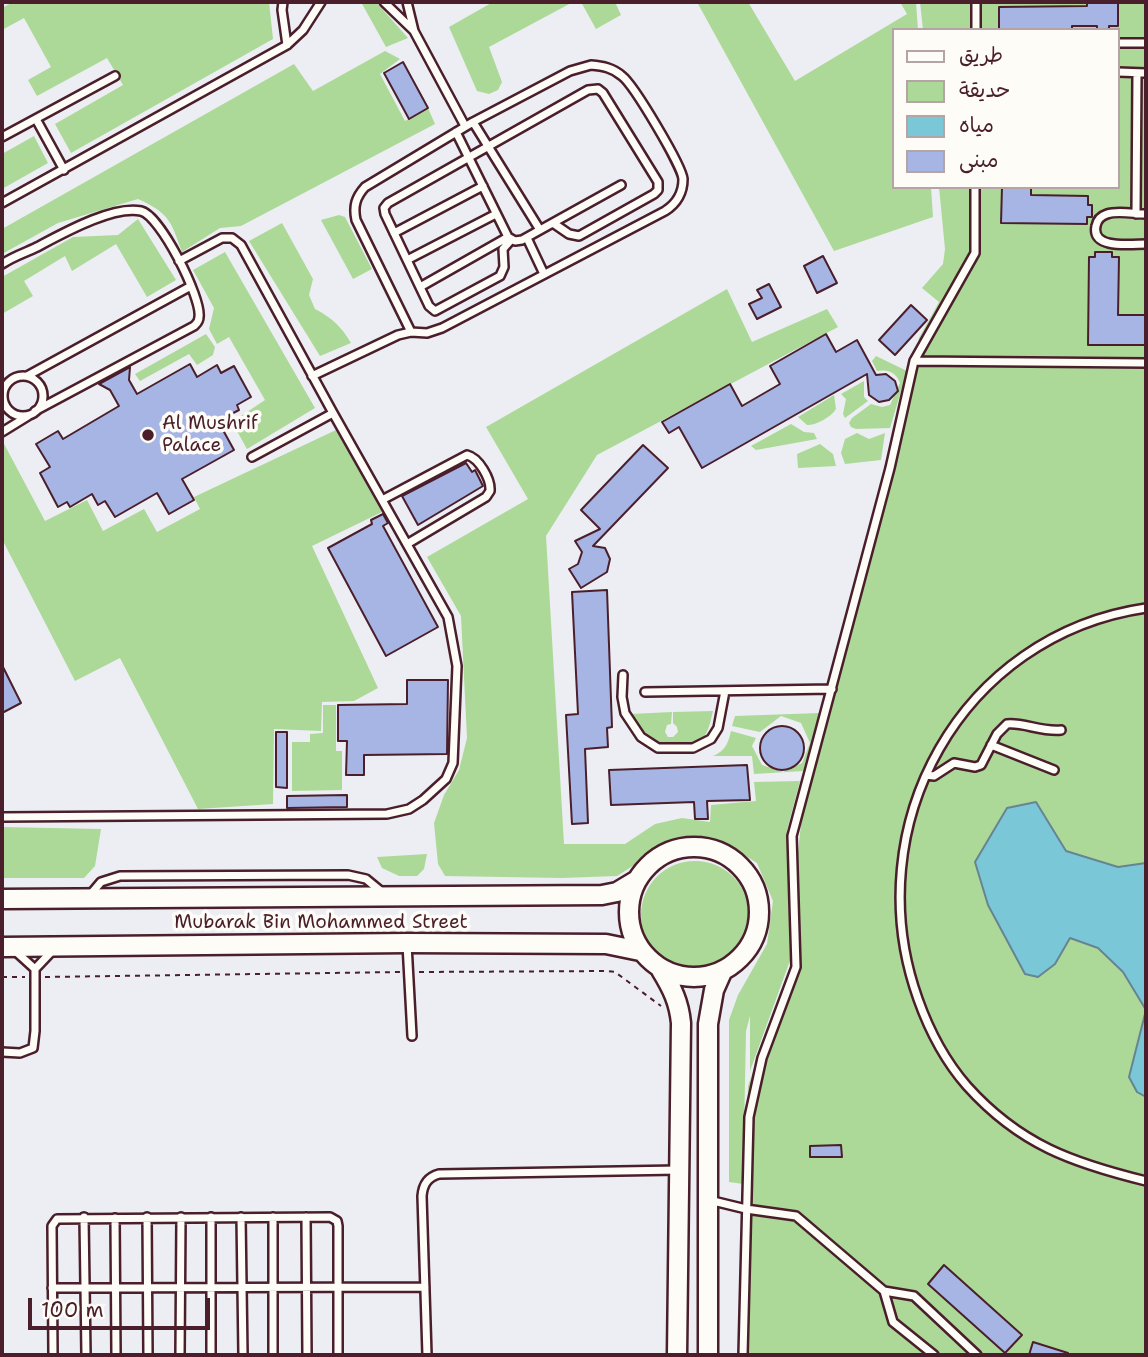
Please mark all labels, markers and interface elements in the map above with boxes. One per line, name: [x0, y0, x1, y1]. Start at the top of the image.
legend: [892, 28, 1120, 189]
text: طريق: [959, 41, 1003, 69]
text: حديقة: [959, 76, 1010, 104]
text: مياه: [959, 111, 994, 139]
text: مبنى: [959, 146, 998, 174]
place label: Al Mushrif Palace: [162, 413, 258, 457]
marker: Al Mushrif Palace: [140, 427, 156, 443]
street label: Mubarak Bin Mohammed Street: [174, 912, 468, 934]
scale bar: [32, 1284, 214, 1328]
text: 100 m: [41, 1296, 104, 1324]

